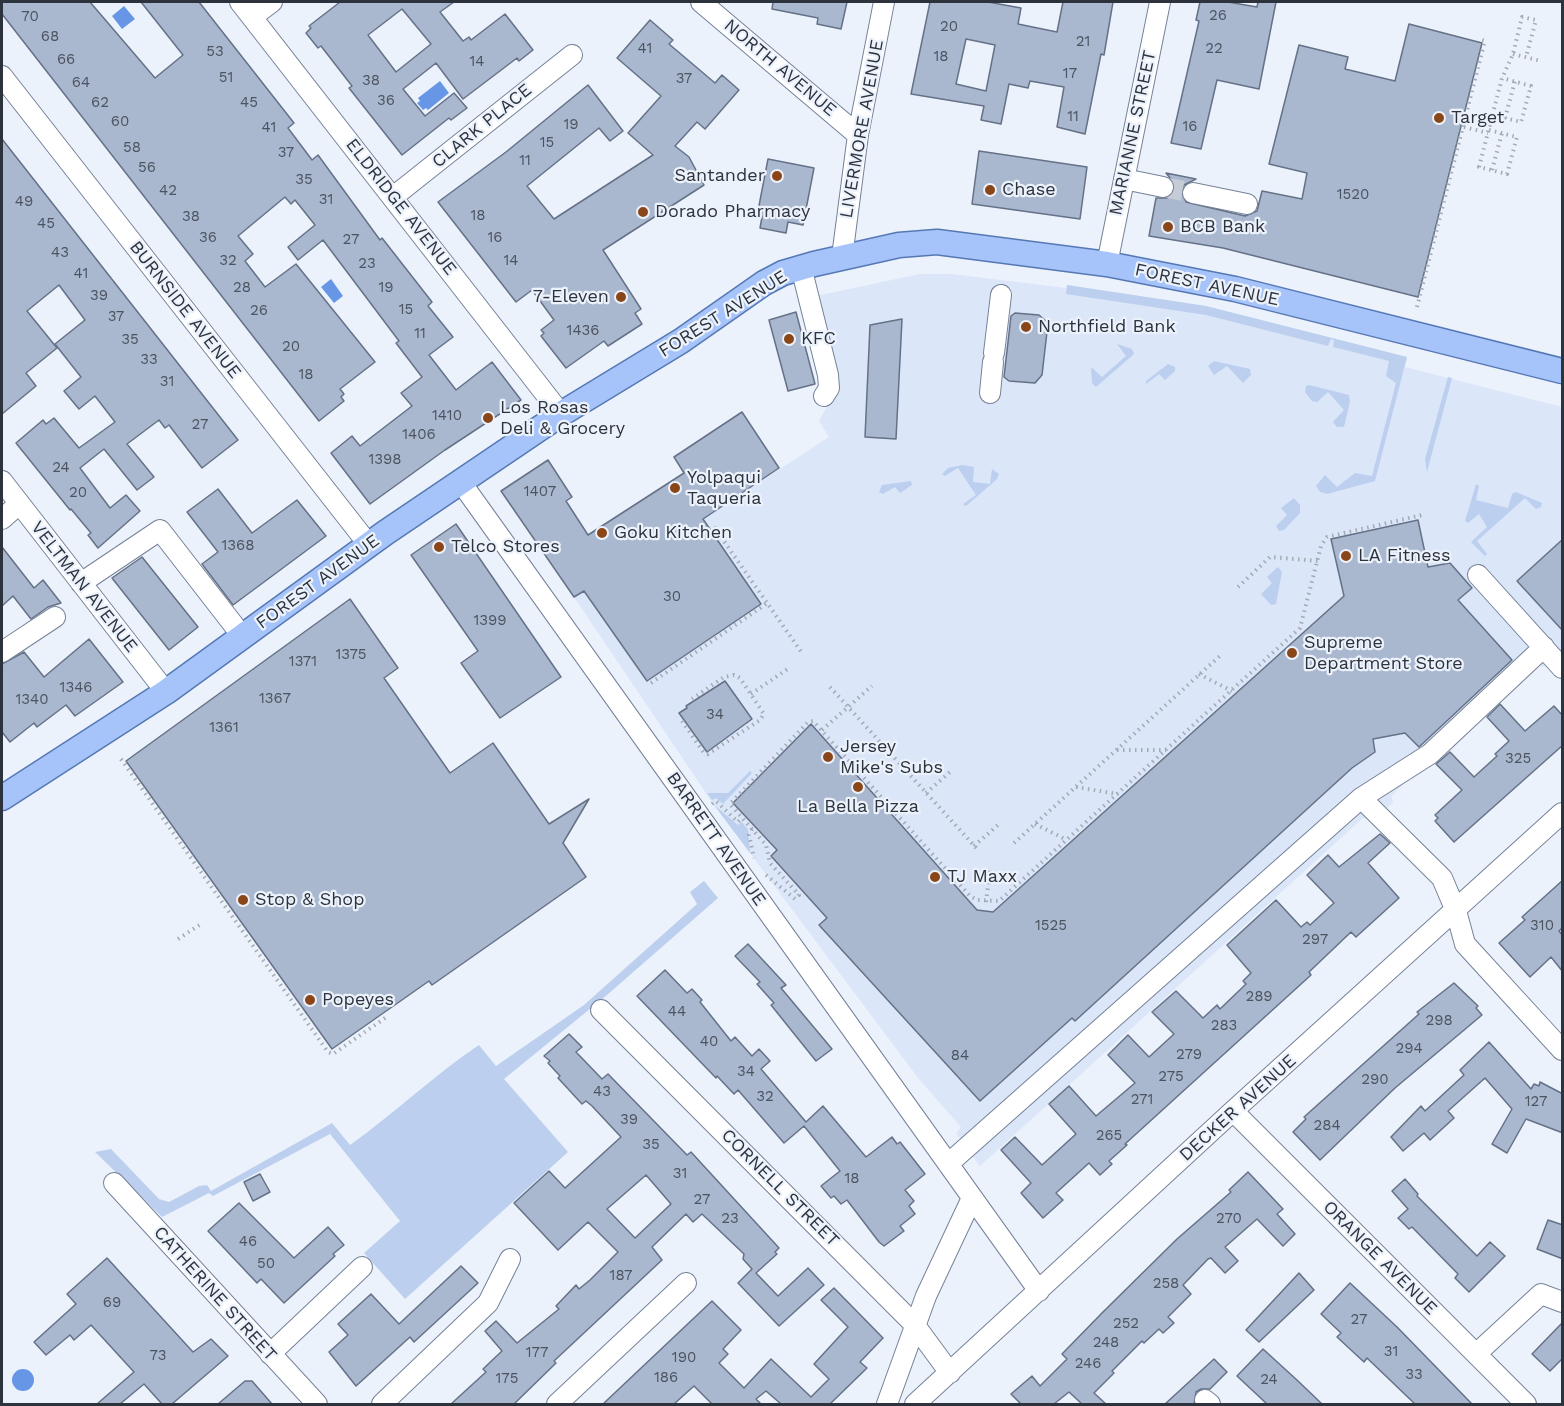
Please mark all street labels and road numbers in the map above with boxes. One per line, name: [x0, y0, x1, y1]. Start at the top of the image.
street label: NORTH AVENUE: [719, 15, 841, 121]
street label: LIVERMORE AVENUE: [836, 38, 888, 220]
street label: MARIANNE STREET: [1105, 49, 1161, 217]
street label: CLARK PLACE: [428, 79, 536, 173]
street label: ELDRIDGE AVENUE: [341, 134, 461, 280]
street label: BURNSIDE AVENUE: [125, 237, 245, 383]
street label: FOREST AVENUE: [1133, 259, 1281, 311]
street label: FOREST AVENUE: [655, 266, 791, 362]
street label: VELTMAN AVENUE: [26, 517, 142, 657]
street label: FOREST AVENUE: [252, 530, 384, 634]
street label: BARRETT AVENUE: [662, 768, 770, 910]
street label: DECKER AVENUE: [1175, 1050, 1301, 1166]
street label: CORNELL STREET: [717, 1125, 843, 1251]
street label: ORANGE AVENUE: [1318, 1196, 1442, 1320]
street label: CATHERINE STREET: [149, 1222, 281, 1366]

